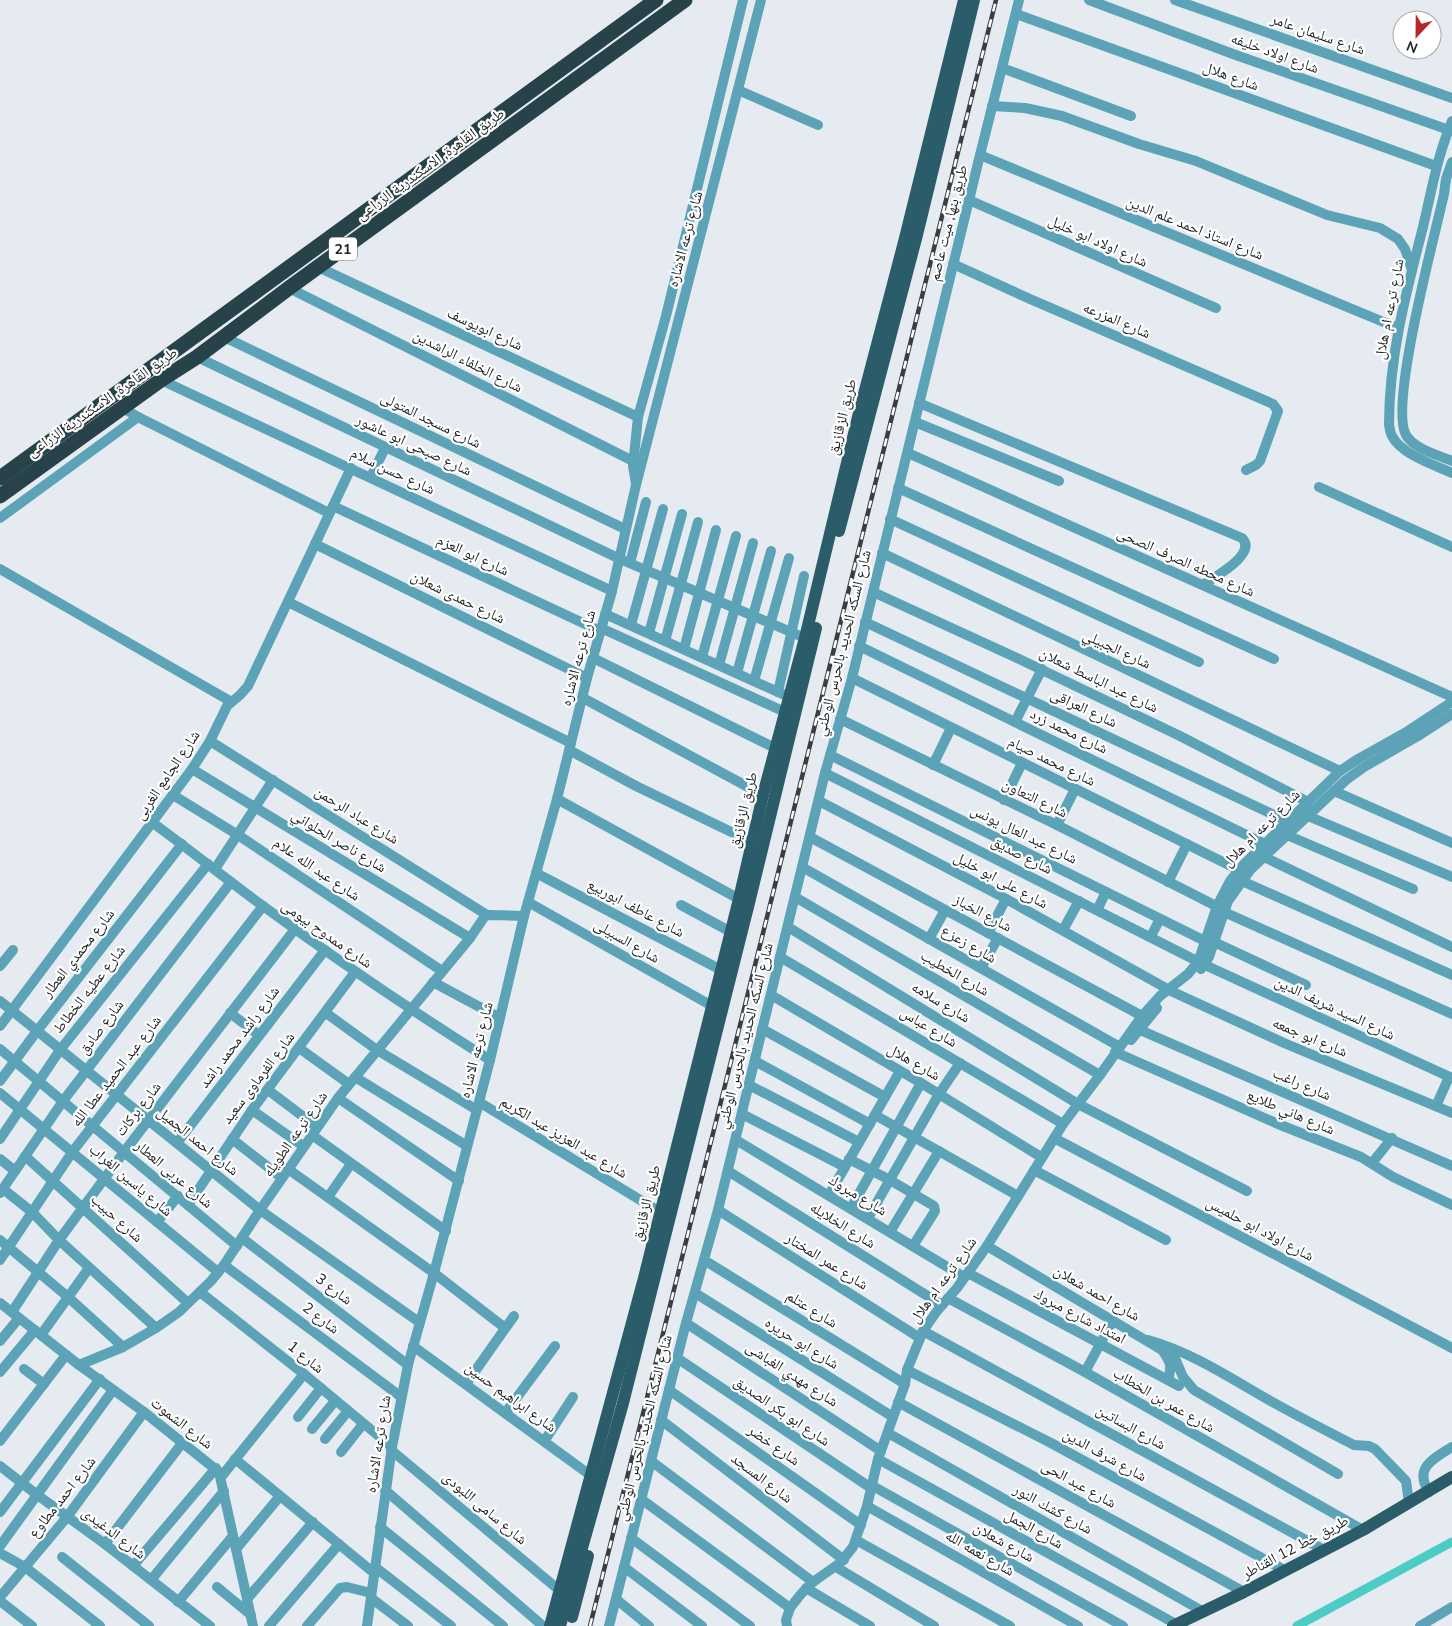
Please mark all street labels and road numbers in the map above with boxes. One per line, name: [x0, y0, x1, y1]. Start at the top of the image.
street label: شارع سليمان عامر: [1267, 8, 1368, 59]
street label: شارع اولاد خليفه: [1228, 28, 1322, 78]
street label: شارع هلال: [1200, 57, 1262, 95]
street label: طريق القاهرة, الاسكندرية الزراعى: [352, 103, 508, 225]
street label: طريق بنها, ميت عاصم: [924, 163, 972, 283]
street label: شارع ترعه الاشاره: [663, 189, 707, 289]
street label: شارع استاذ احمد علم الدين: [1123, 191, 1267, 265]
street label: شارع اولاد ابو خليل: [1045, 210, 1151, 272]
road number: 21: [329, 238, 357, 260]
street label: شارع ترعه ام هلال: [1369, 257, 1409, 361]
street label: شارع المزرعه: [1080, 297, 1154, 343]
street label: شارع ابويوسف: [444, 303, 526, 355]
street label: شارع الخلفاء الراشدين: [410, 325, 526, 397]
street label: طريق القاهرة, الاسكندرية الزراعى: [23, 342, 181, 462]
street label: طريق الزقازيق: [823, 377, 861, 457]
street label: شارع مسجد المتولى: [378, 387, 484, 453]
street label: شارع صبحى ابو عاشور: [352, 409, 475, 481]
street label: شارع حسن سلام: [348, 443, 439, 499]
street label: شارع محطه الصرف الصحى: [1114, 523, 1258, 601]
street label: شارع ابو العزم: [434, 530, 512, 580]
street label: شارع السكه الحديد بالحرس الوطني: [810, 548, 878, 739]
street label: شارع حمدى شعلان: [408, 566, 508, 628]
street label: شارع ترعه الاشاره: [556, 608, 600, 708]
street label: شارع الجبيلي: [1079, 625, 1154, 675]
street label: شارع عبد الباسط شعلان: [1036, 643, 1162, 717]
street label: شارع العراقى: [1047, 684, 1121, 732]
street label: شارع محمد زرد: [1027, 704, 1111, 758]
street label: شارع الجامع الغربى: [130, 726, 204, 824]
street label: شارع محمد صيام: [1005, 731, 1099, 791]
street label: طريق الزقازيق: [724, 770, 762, 850]
street label: شارع التعاون: [999, 774, 1071, 822]
street label: شارع عباد الرحمن: [311, 781, 403, 849]
street label: شارع ترعه ام هلال: [1218, 785, 1304, 871]
street label: شارع عبد العال يونس: [967, 800, 1081, 869]
street label: شارع ناصر الحلواني: [287, 805, 390, 879]
street label: شارع صديق: [988, 831, 1056, 879]
street label: شارع عبد الله علام: [270, 833, 364, 905]
street label: شارع على ابو خليل: [950, 847, 1052, 913]
street label: شارع عاطف ابوربيع: [584, 874, 688, 942]
street label: شارع الخباز: [950, 889, 1016, 937]
street label: شارع ممدوح بيومى: [278, 895, 377, 973]
street label: شارع محمدي العطار: [36, 904, 121, 1003]
street label: شارع السبيلى: [590, 914, 664, 968]
street label: شارع زعزع: [938, 920, 1000, 968]
street label: شارع عطيه الخطاط: [48, 941, 130, 1037]
street label: شارع السكه الحديد بالحرس الوطني: [712, 941, 780, 1132]
street label: شارع الخطيب: [917, 945, 993, 1001]
street label: شارع السيد شريف الدين: [1272, 971, 1398, 1045]
street label: شارع سلامه: [908, 977, 974, 1027]
street label: شارع راشد محمد راشد: [194, 982, 284, 1092]
street label: شارع صادق: [74, 995, 128, 1059]
street label: شارع ترعه الاشاره: [454, 1000, 498, 1100]
street label: شارع عباس: [897, 1002, 961, 1052]
street label: شارع عبد الحميد عطا الله: [66, 1011, 166, 1131]
street label: شارع ابو جمعه: [1269, 1012, 1351, 1062]
street label: شارع الفرماوى سعيد: [217, 1028, 299, 1128]
street label: شارع هلال: [884, 1039, 944, 1085]
street label: شارع راغب: [1270, 1063, 1334, 1105]
street label: شارع بركات: [110, 1077, 166, 1140]
street label: شارع هاني طلايع: [1243, 1085, 1338, 1141]
street label: شارع ترعه الطويله: [258, 1087, 332, 1181]
street label: شارع عبد العزيز عبد الكريم: [497, 1091, 631, 1183]
street label: شارع احمد الجميل: [153, 1102, 243, 1180]
street label: شارع عربى العطار: [130, 1135, 217, 1213]
street label: شارع ياسين الغراب: [85, 1139, 177, 1221]
street label: طريق الزقازيق: [627, 1163, 665, 1243]
street label: شارع مبروك: [825, 1170, 891, 1220]
street label: شارع حبيب: [87, 1189, 148, 1247]
street label: شارع اولاد ابو حلميس: [1203, 1192, 1318, 1266]
street label: شارع الخلايله: [806, 1197, 880, 1253]
street label: شارع عمر المختار: [781, 1227, 872, 1294]
street label: شارع ترعه ام هلال: [905, 1233, 981, 1327]
street label: شارع احمد شعلان: [1050, 1260, 1144, 1326]
street label: شارع 3: [311, 1269, 357, 1310]
street label: امتداد شارع مبروك: [1030, 1283, 1130, 1349]
street label: شارع عتلم: [783, 1285, 842, 1333]
street label: شارع 2: [298, 1298, 344, 1339]
street label: شارع ابو حريره: [761, 1312, 843, 1374]
street label: شارع السكه الحديد بالحرس الوطني: [611, 1333, 679, 1524]
street label: شارع 1: [284, 1336, 328, 1378]
street label: شارع مهدي الغباشى: [741, 1337, 842, 1413]
street label: شارع ابراهيم حسين: [461, 1357, 561, 1437]
street label: شارع عمر بن الخطاب: [1109, 1363, 1219, 1437]
street label: شارع ابو بكر الصديق: [730, 1371, 834, 1451]
street label: شارع الشموت: [147, 1392, 217, 1454]
street label: شارع ترعه الاشاره: [360, 1394, 396, 1494]
street label: شارع البساتين: [1093, 1400, 1169, 1454]
street label: شارع خضر: [743, 1419, 804, 1470]
street label: شارع شرف الدين: [1060, 1424, 1150, 1486]
street label: شارع المسجد: [727, 1448, 797, 1508]
street label: شارع احمد مطاوع: [24, 1452, 100, 1542]
street label: شارع عبد الحى: [1038, 1455, 1120, 1513]
street label: شارع سامى اللبودى: [439, 1467, 531, 1549]
street label: شارع كشك النور: [1009, 1479, 1096, 1539]
street label: شارع الدغيدى: [78, 1502, 150, 1564]
street label: شارع الجمل: [1001, 1505, 1067, 1553]
street label: طريق خط 12 القناطر: [1237, 1510, 1352, 1584]
street label: شارع شعلان: [970, 1517, 1038, 1567]
street label: شارع نعمه الله: [942, 1525, 1018, 1581]

